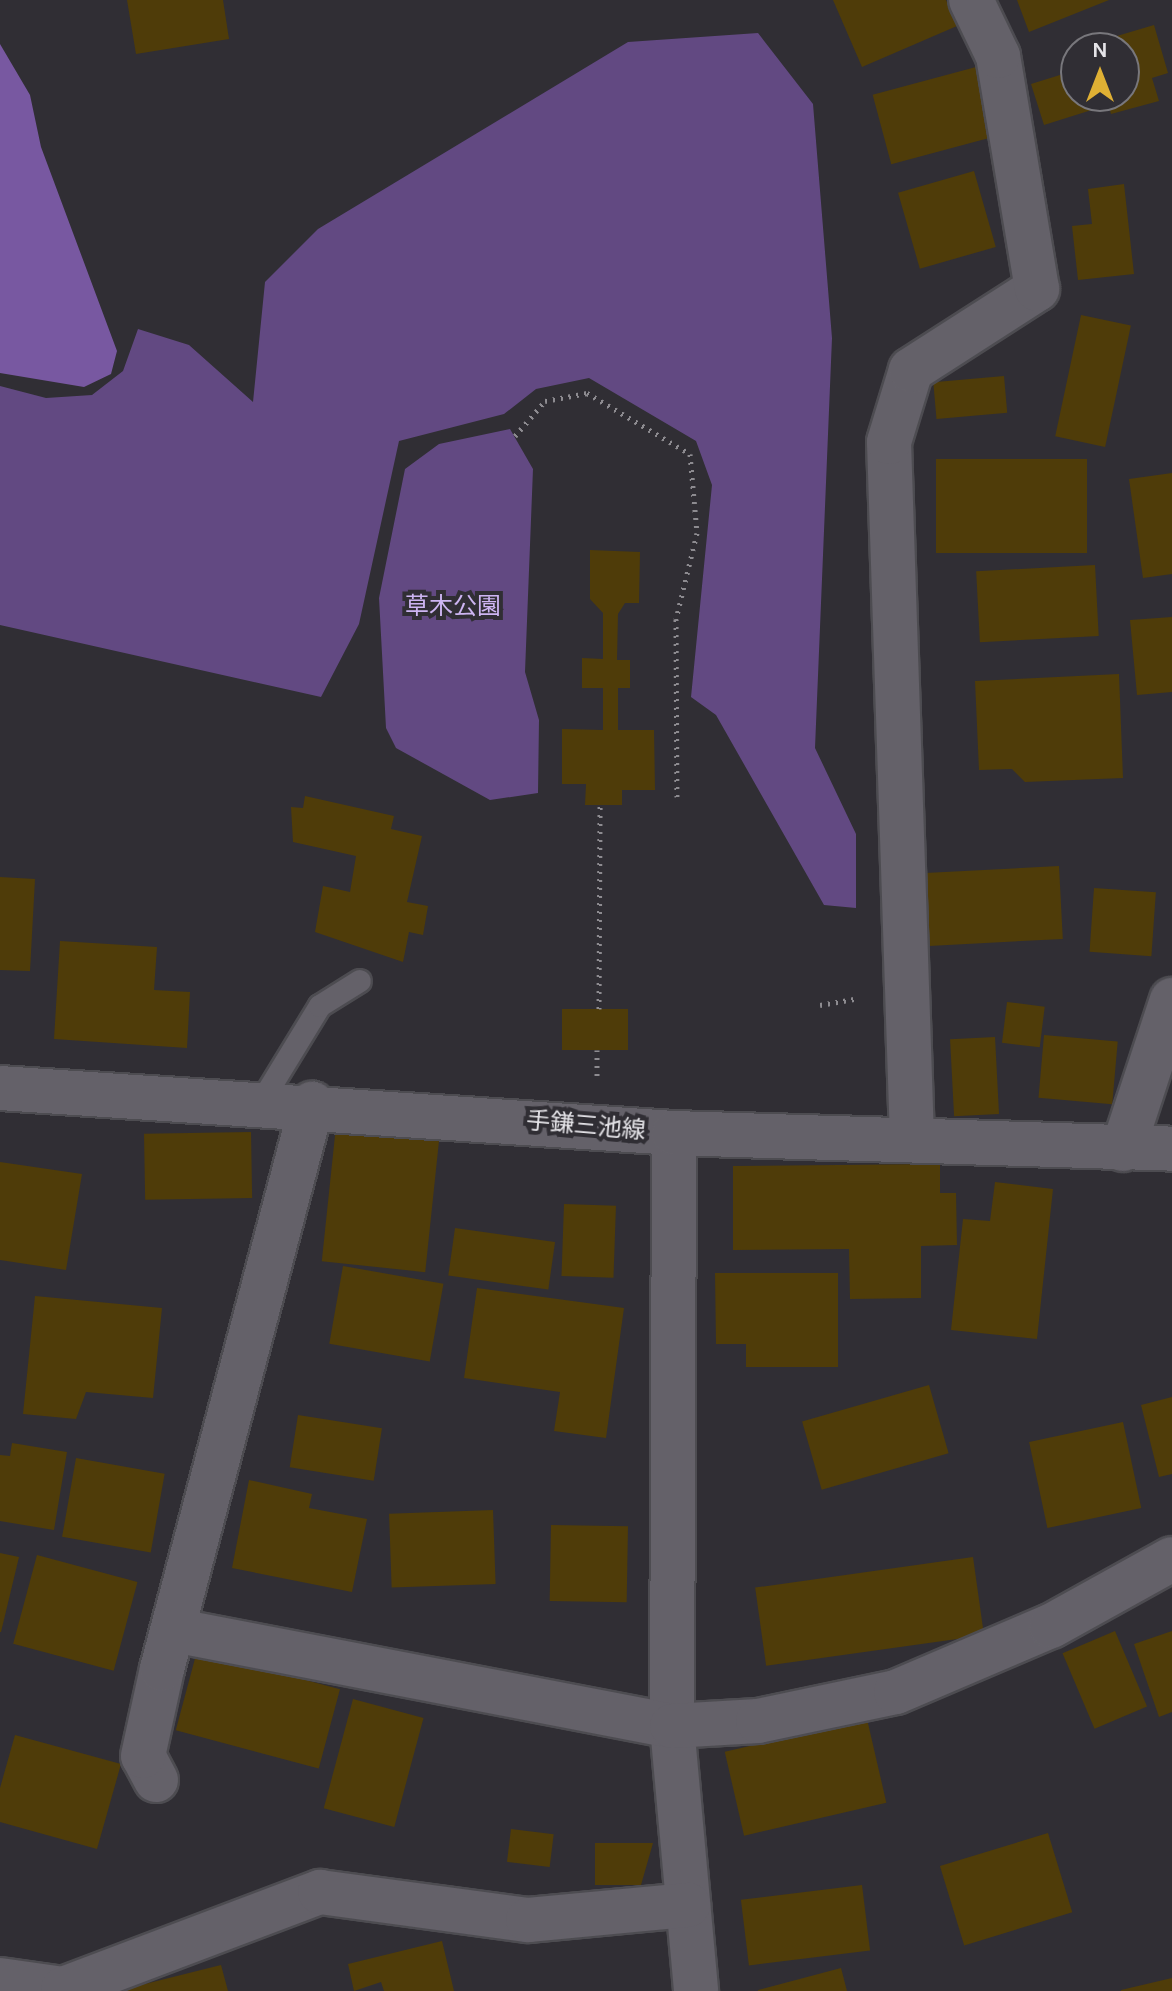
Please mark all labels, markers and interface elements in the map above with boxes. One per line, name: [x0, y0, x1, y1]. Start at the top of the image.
north arrow: [1060, 32, 1140, 112]
text: N: [1092, 37, 1108, 63]
park label: 草木公園: [405, 593, 501, 621]
street label: 手鎌三池線: [525, 1106, 647, 1146]

